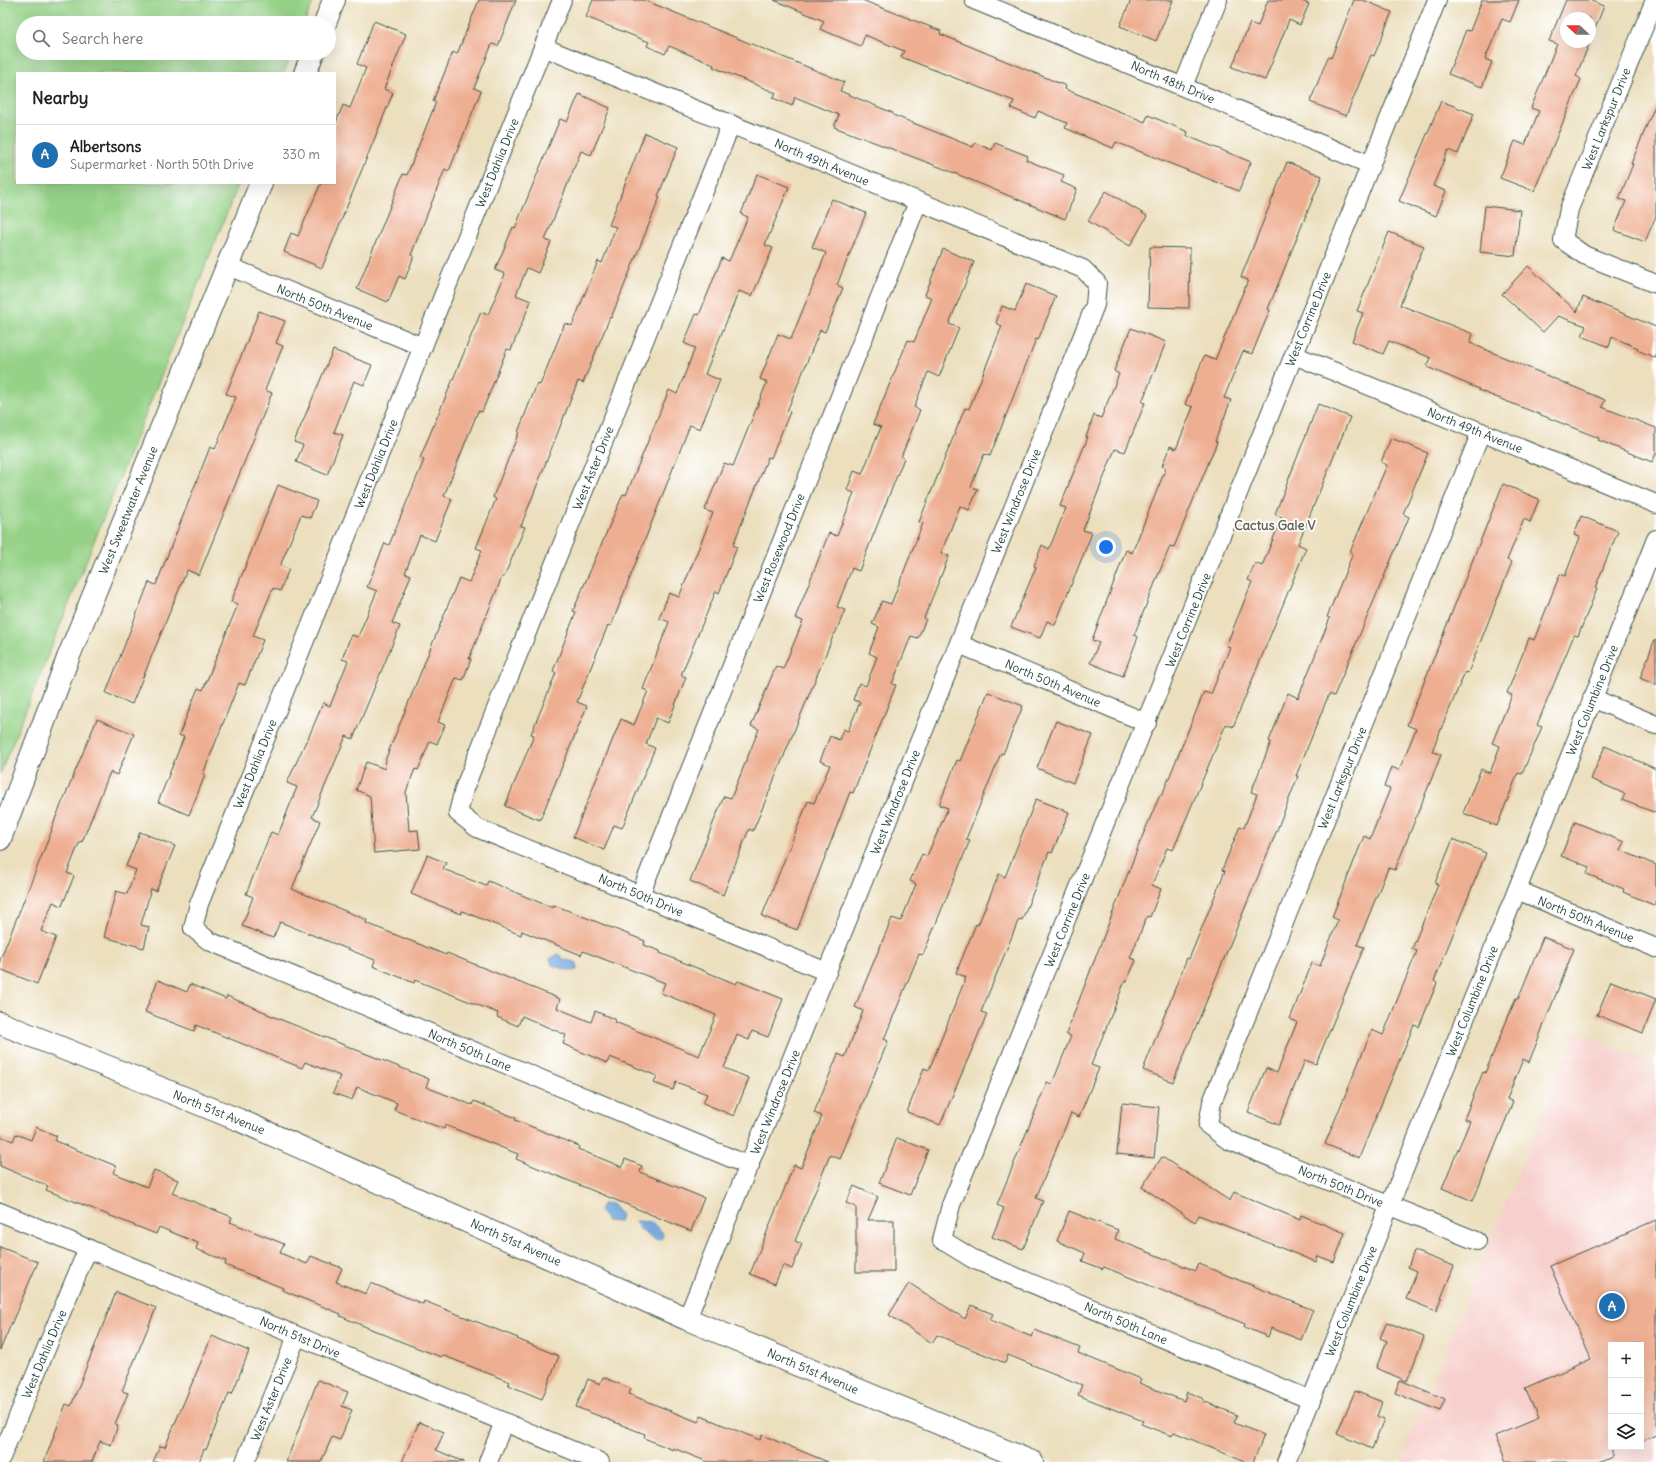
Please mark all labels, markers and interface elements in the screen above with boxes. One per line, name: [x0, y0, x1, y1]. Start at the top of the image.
north arrow: [1560, 12, 1596, 48]
search box: [16, 16, 336, 60]
icon: search: [30, 27, 52, 49]
text: Search here: [62, 29, 143, 48]
street label: North 48th Drive: [1129, 58, 1217, 106]
street label: West Larkspur Drive: [1579, 66, 1633, 172]
text: Nearby: [32, 87, 88, 109]
street label: West Dahlia Drive: [472, 116, 522, 210]
street label: North 49th Avenue: [772, 135, 872, 189]
text: Albertsons: [70, 137, 141, 156]
text: A: [41, 146, 49, 163]
text: 330 m: [282, 146, 320, 163]
text: Supermarket · North 50th Drive: [70, 156, 254, 173]
street label: West Corrine Drive: [1282, 269, 1334, 369]
street label: North 50th Avenue: [275, 281, 375, 333]
street label: North 49th Avenue: [1425, 404, 1525, 456]
street label: West Dahlia Drive: [351, 417, 401, 511]
street label: West Aster Drive: [569, 424, 617, 512]
street label: West Sweetwater Avenue: [95, 444, 161, 576]
street label: West Windrose Drive: [988, 446, 1044, 556]
street label: West Rosewood Drive: [750, 491, 808, 605]
district label: Cactus Gale V: [1234, 517, 1317, 534]
your location: [1096, 537, 1116, 557]
street label: West Corrine Drive: [1162, 570, 1214, 670]
street label: West Columbine Drive: [1563, 642, 1621, 758]
street label: North 50th Avenue: [1003, 656, 1103, 710]
street label: West Dahlia Drive: [230, 717, 280, 811]
street label: West Larkspur Drive: [1315, 725, 1369, 831]
street label: West Windrose Drive: [867, 747, 923, 857]
street label: North 50th Drive: [596, 870, 686, 920]
street label: West Corrine Drive: [1041, 870, 1093, 970]
street label: North 50th Avenue: [1536, 893, 1636, 945]
street label: West Columbine Drive: [1443, 943, 1501, 1059]
street label: North 50th Lane: [426, 1026, 514, 1074]
street label: West Windrose Drive: [747, 1047, 803, 1157]
street label: North 51st Avenue: [171, 1087, 267, 1137]
street label: North 50th Drive: [1296, 1162, 1386, 1210]
street label: North 51st Avenue: [468, 1215, 564, 1269]
street label: West Columbine Drive: [1322, 1243, 1380, 1359]
pin: A: [1599, 1291, 1625, 1321]
street label: North 50th Lane: [1082, 1299, 1170, 1347]
street label: West Dahlia Drive: [19, 1307, 69, 1401]
street label: North 51st Drive: [257, 1313, 343, 1361]
map controls: [1608, 1342, 1644, 1450]
button: +: [1608, 1342, 1644, 1378]
street label: North 51st Avenue: [765, 1345, 861, 1397]
street label: West Aster Drive: [247, 1355, 295, 1443]
button: −: [1608, 1378, 1644, 1414]
button: layers: [1608, 1414, 1644, 1450]

